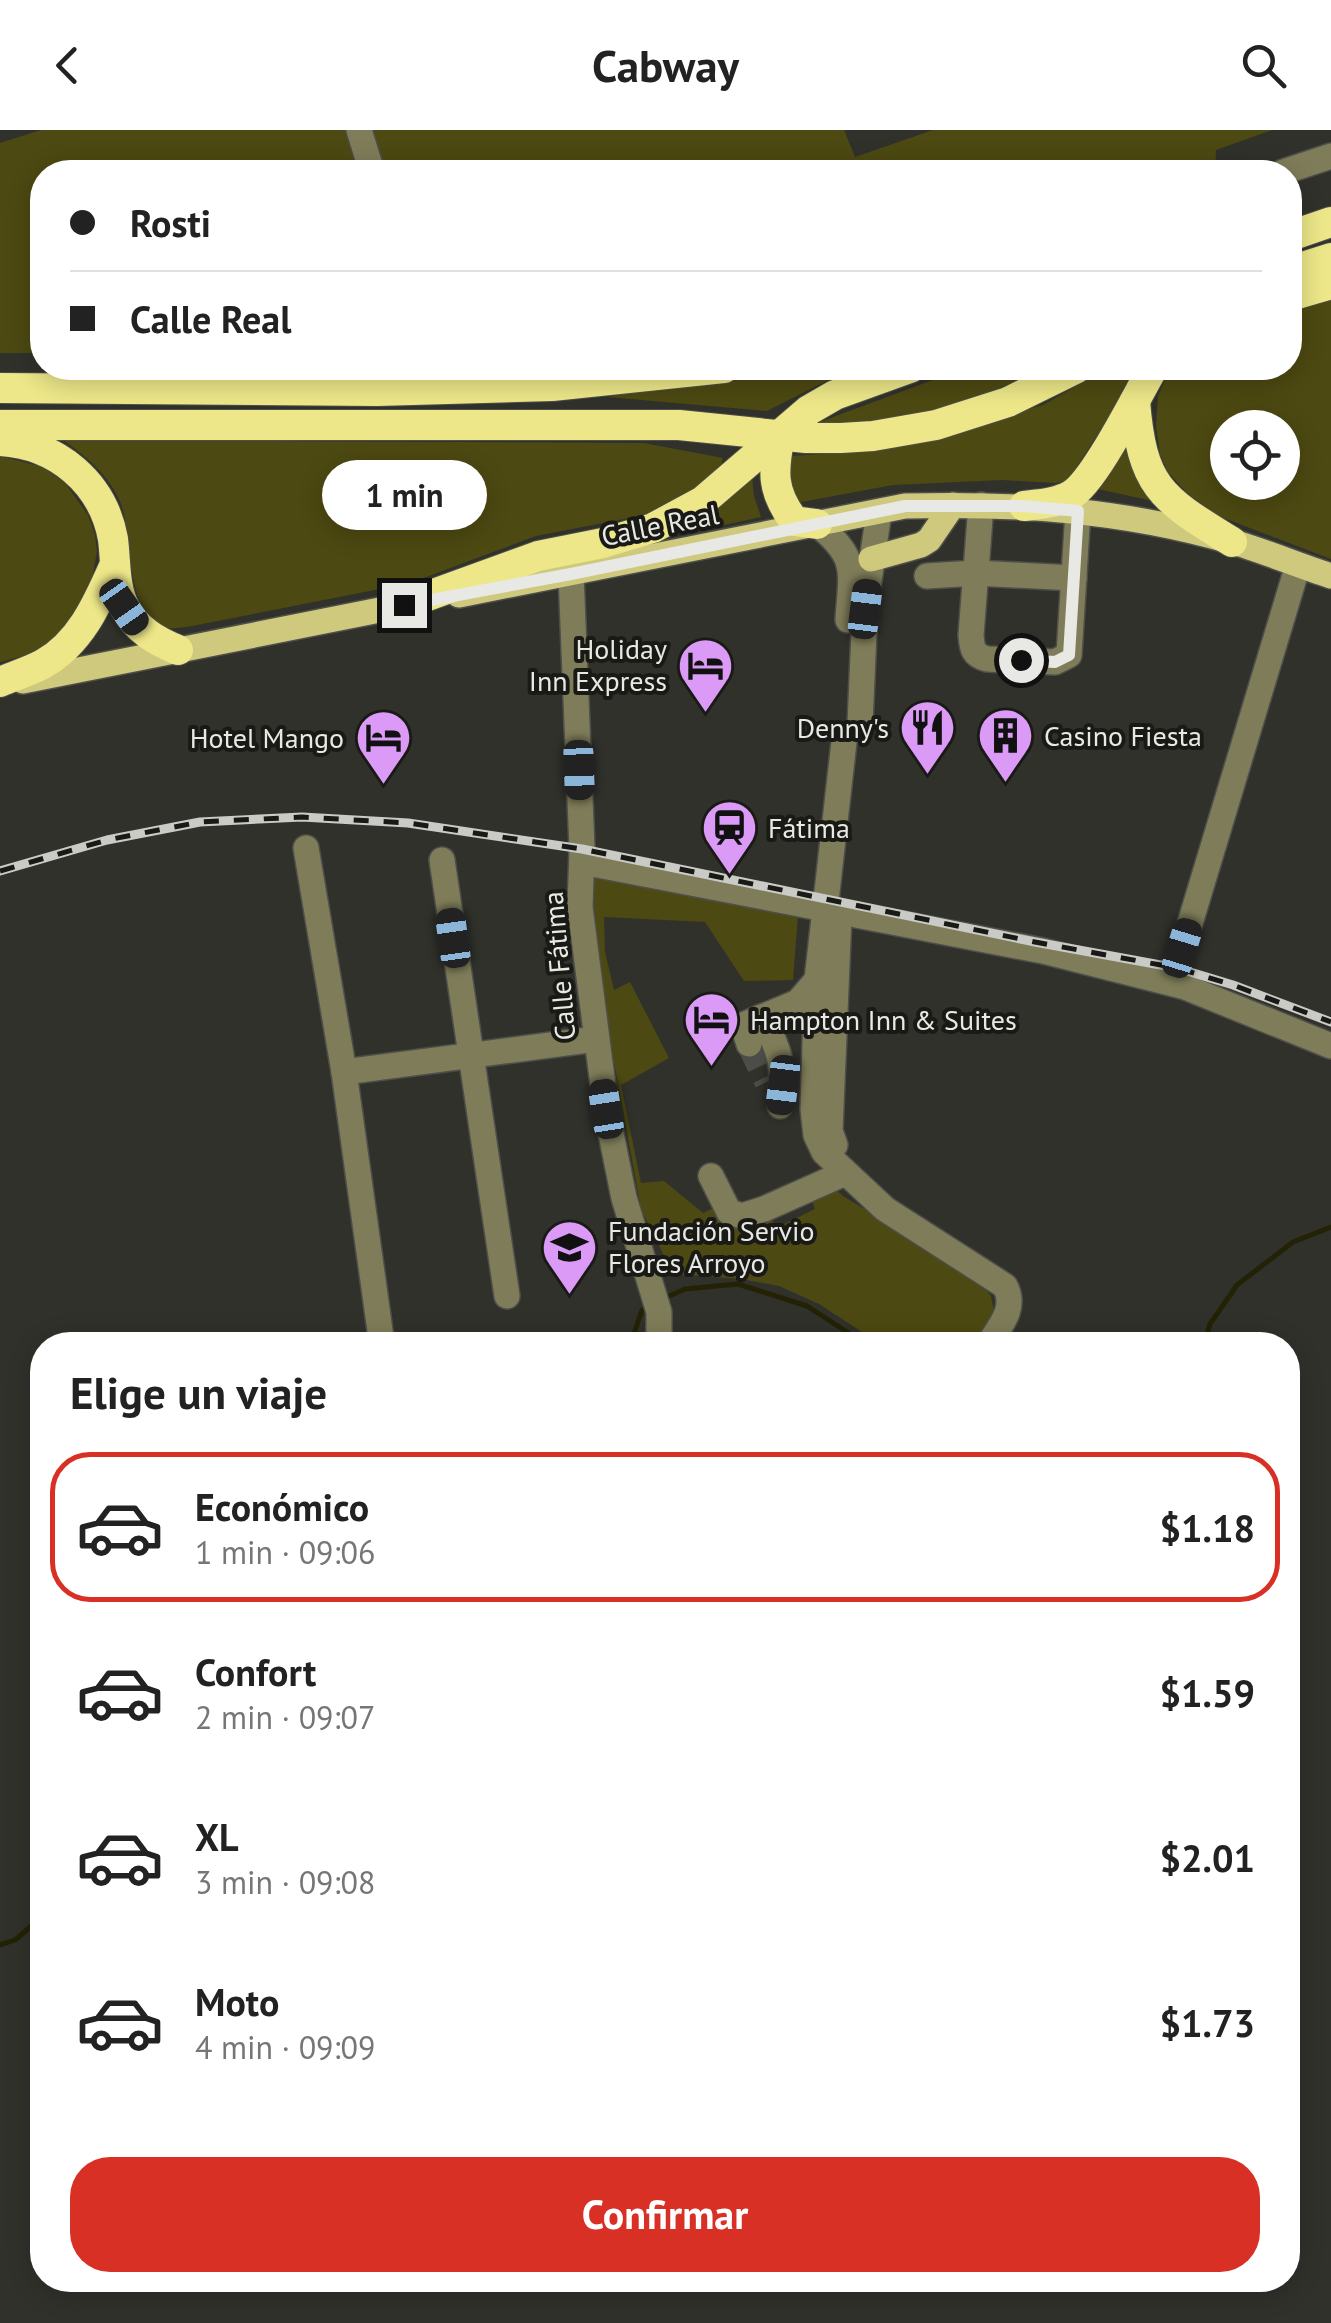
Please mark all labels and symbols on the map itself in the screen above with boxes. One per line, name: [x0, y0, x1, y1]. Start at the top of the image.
callout: 1 min: [322, 460, 486, 530]
street label: Calle Real: [598, 495, 722, 554]
car: [95, 574, 153, 640]
car: [846, 577, 884, 641]
route end: [382, 583, 427, 628]
place label: Holiday Inn Express: [529, 630, 667, 699]
hotel icon: Holiday Inn Express: [676, 635, 736, 714]
route start: [999, 638, 1044, 683]
restaurant icon: Denny's: [898, 698, 958, 777]
building icon: Casino Fiesta: [975, 706, 1035, 785]
hotel icon: Hotel Mango: [353, 708, 413, 787]
place label: Denny's: [797, 709, 889, 746]
place label: Casino Fiesta: [1044, 717, 1202, 754]
place label: Hotel Mango: [190, 719, 344, 756]
car: [563, 739, 595, 801]
station icon: Fátima: [699, 798, 759, 877]
place label: Fátima: [768, 809, 850, 846]
street label: Calle Fátima: [534, 890, 583, 1042]
car: [434, 906, 472, 970]
car: [1159, 915, 1205, 981]
hotel icon: Hampton Inn & Suites: [681, 990, 741, 1069]
place label: Hampton Inn & Suites: [750, 1001, 1017, 1038]
car: [764, 1053, 802, 1117]
car: [586, 1077, 626, 1141]
place label: Fundación Servio Flores Arroyo: [608, 1212, 814, 1281]
school or university icon: Fundación Servio Flores Arroyo: [539, 1217, 599, 1296]

